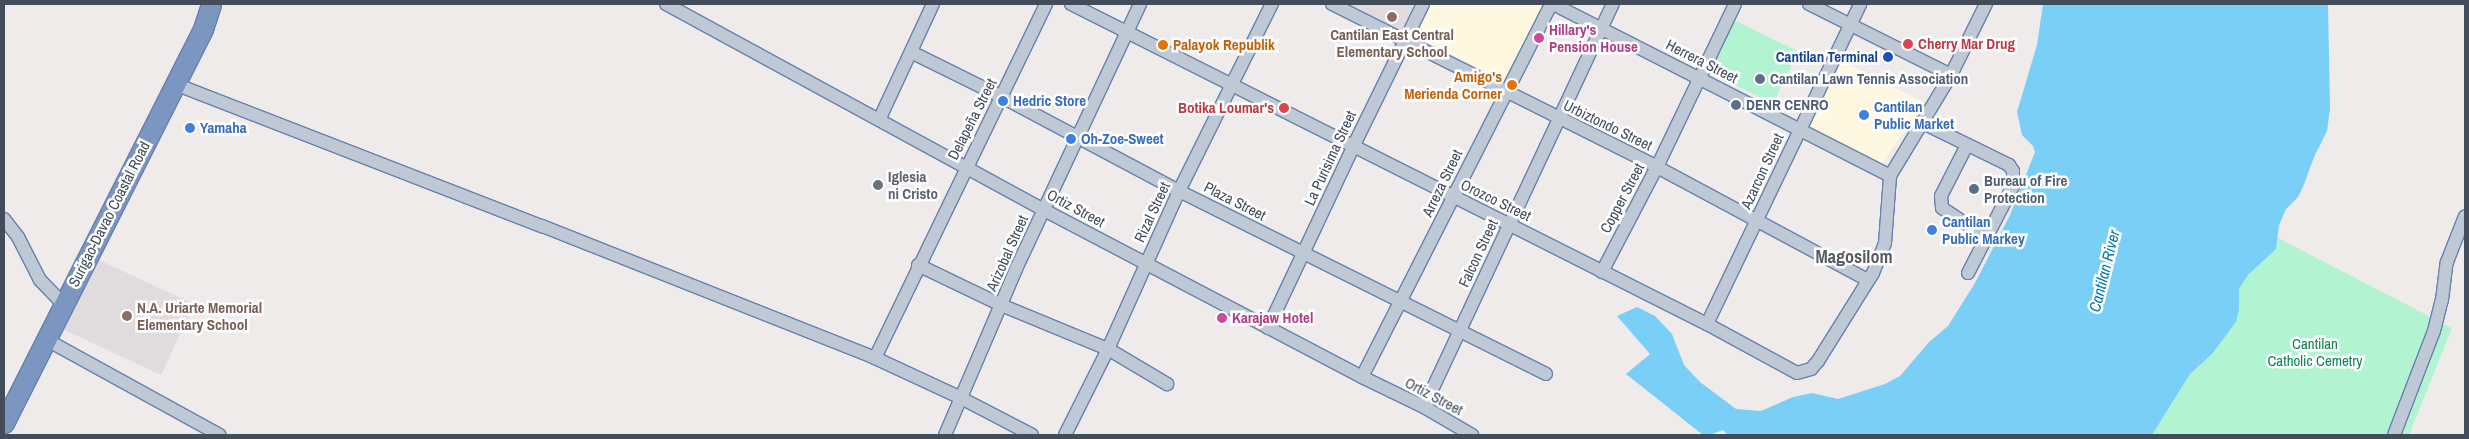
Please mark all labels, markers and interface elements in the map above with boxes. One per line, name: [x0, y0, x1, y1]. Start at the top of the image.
marker: Cantilan East Central Elementary School: [1386, 11, 1398, 23]
place label: Hillary's Pension House: [1549, 20, 1638, 55]
place label: Cantilan East Central Elementary School: [1330, 25, 1454, 60]
marker: Hillary's Pension House: [1533, 32, 1545, 44]
street label: Herrera Street: [1663, 35, 1741, 87]
place label: Cherry Mar Drug: [1918, 35, 2015, 53]
place label: Palayok Republik: [1173, 36, 1275, 54]
marker: Cherry Mar Drug: [1902, 38, 1914, 50]
marker: Palayok Republik: [1157, 39, 1169, 51]
place label: Cantilan Terminal: [1776, 48, 1878, 66]
marker: Cantilan Terminal: [1882, 51, 1894, 63]
place label: Amigo's Merienda Corner: [1404, 67, 1502, 102]
place label: Cantilan Lawn Tennis Association: [1770, 70, 1969, 88]
marker: Cantilan Lawn Tennis Association: [1754, 73, 1766, 85]
street label: Delapeña Street: [944, 75, 1000, 163]
marker: Amigo's Merienda Corner: [1506, 79, 1518, 91]
place label: Hedric Store: [1013, 92, 1086, 110]
marker: Hedric Store: [997, 95, 1009, 107]
street label: Urbiztondo Street: [1561, 96, 1655, 154]
place label: DENR CENRO: [1746, 96, 1829, 114]
place label: Cantilan Public Market: [1874, 97, 1954, 132]
place label: Botika Loumar's: [1178, 99, 1274, 117]
marker: DENR CENRO: [1730, 99, 1742, 111]
marker: Botika Loumar's: [1278, 102, 1290, 114]
street label: La Purisima Street: [1300, 108, 1360, 208]
marker: Cantilan Public Market: [1858, 109, 1870, 121]
place label: Yamaha: [200, 119, 246, 137]
marker: Yamaha: [184, 122, 196, 134]
place label: Oh-Zoe-Sweet: [1081, 130, 1164, 148]
street label: Azarcon Street: [1737, 130, 1787, 212]
marker: Oh-Zoe-Sweet: [1065, 133, 1077, 145]
street label: Surigao-Davao Coastal Road: [65, 138, 153, 290]
street label: Arreza Street: [1418, 146, 1466, 220]
street label: Copper Street: [1596, 160, 1648, 236]
place label: Iglesia ni Cristo: [888, 167, 938, 202]
place label: Bureau of Fire Protection: [1984, 171, 2067, 206]
street label: Orozco Street: [1458, 175, 1534, 225]
street label: Plaza Street: [1201, 178, 1269, 224]
marker: Iglesia ni Cristo: [872, 179, 884, 191]
street label: Rizal Street: [1130, 179, 1174, 245]
marker: Bureau of Fire Protection: [1968, 183, 1980, 195]
street label: Ortiz Street: [1044, 185, 1108, 231]
street label: Arizobal Street: [982, 212, 1032, 294]
place label: Cantilan Public Markey: [1942, 212, 2025, 247]
street label: Falcon Street: [1455, 216, 1501, 290]
marker: Cantilan Public Markey: [1926, 224, 1938, 236]
water label: Cantilan River: [2085, 228, 2123, 314]
district label: Magosilom: [1815, 246, 1893, 268]
place label: N.A. Uriarte Memorial Elementary School: [137, 298, 262, 333]
place label: Karajaw Hotel: [1232, 309, 1313, 327]
marker: N.A. Uriarte Memorial Elementary School: [121, 310, 133, 322]
marker: Karajaw Hotel: [1216, 312, 1228, 324]
park label: Cantilan Catholic Cemetry: [2267, 334, 2363, 369]
street label: Ortiz Street: [1402, 373, 1466, 419]

